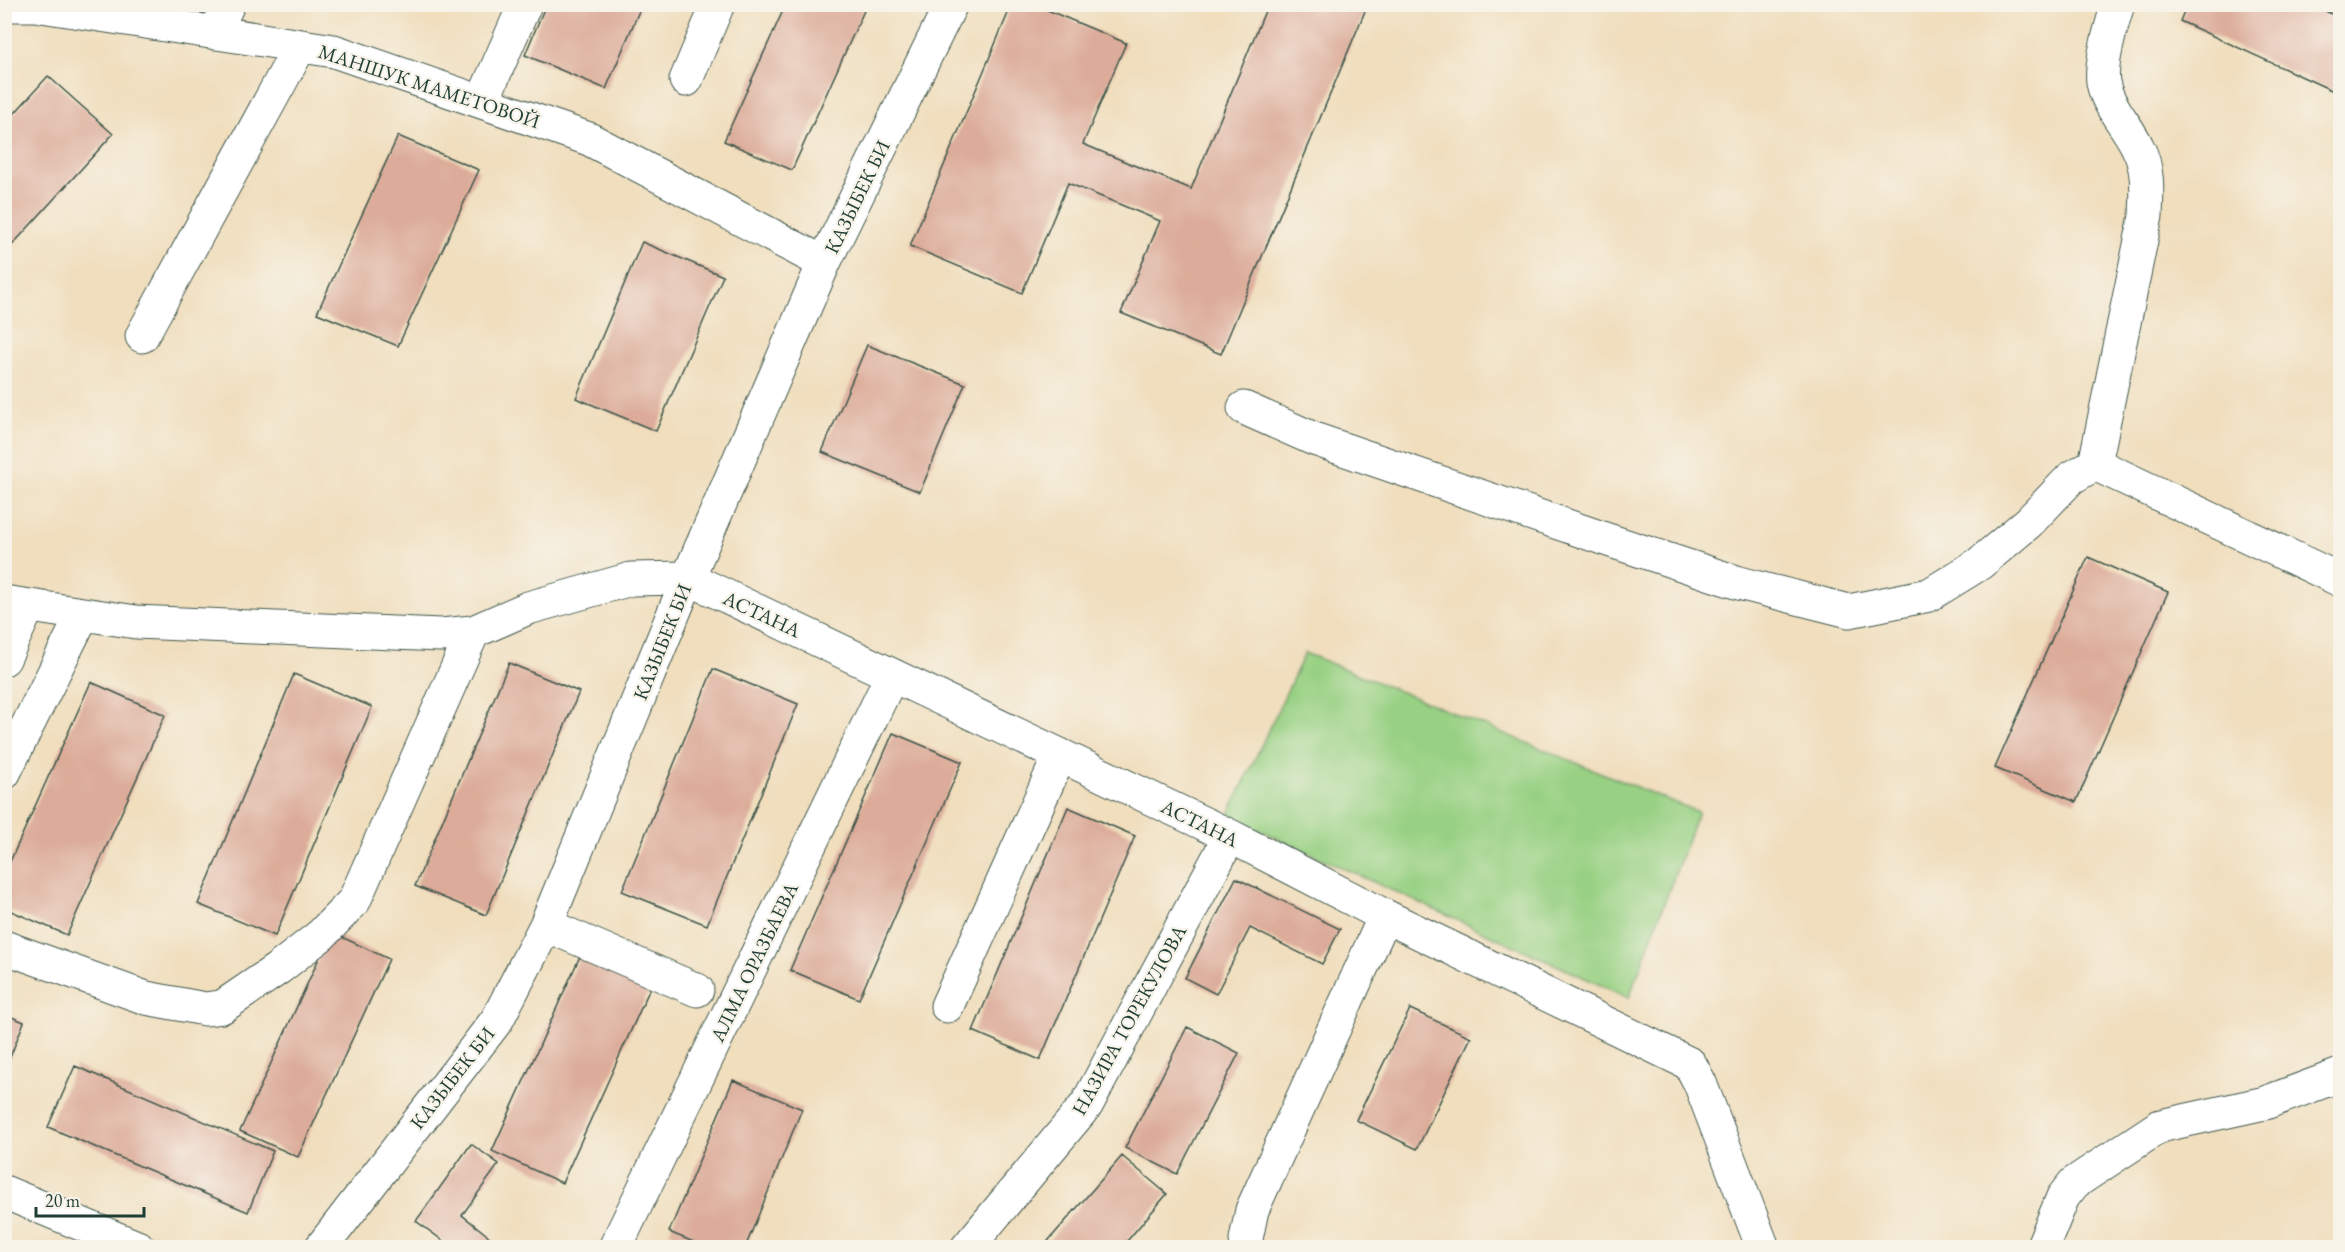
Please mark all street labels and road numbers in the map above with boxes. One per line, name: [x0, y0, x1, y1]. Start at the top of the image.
street label: МАНШУК МАМЕТОВОЙ: [315, 38, 543, 134]
street label: КАЗЫБЕК БИ: [818, 136, 896, 258]
street label: КАЗЫБЕК БИ: [627, 580, 697, 704]
street label: АСТАНА: [718, 584, 805, 643]
street label: АСТАНА: [1156, 793, 1243, 853]
street label: АЛМА ОРАЗБАЕВА: [704, 878, 804, 1047]
street label: НАЗИРА ТОРЕКУЛОВА: [1066, 920, 1192, 1120]
street label: КАЗЫБЕК БИ: [404, 1022, 500, 1134]

